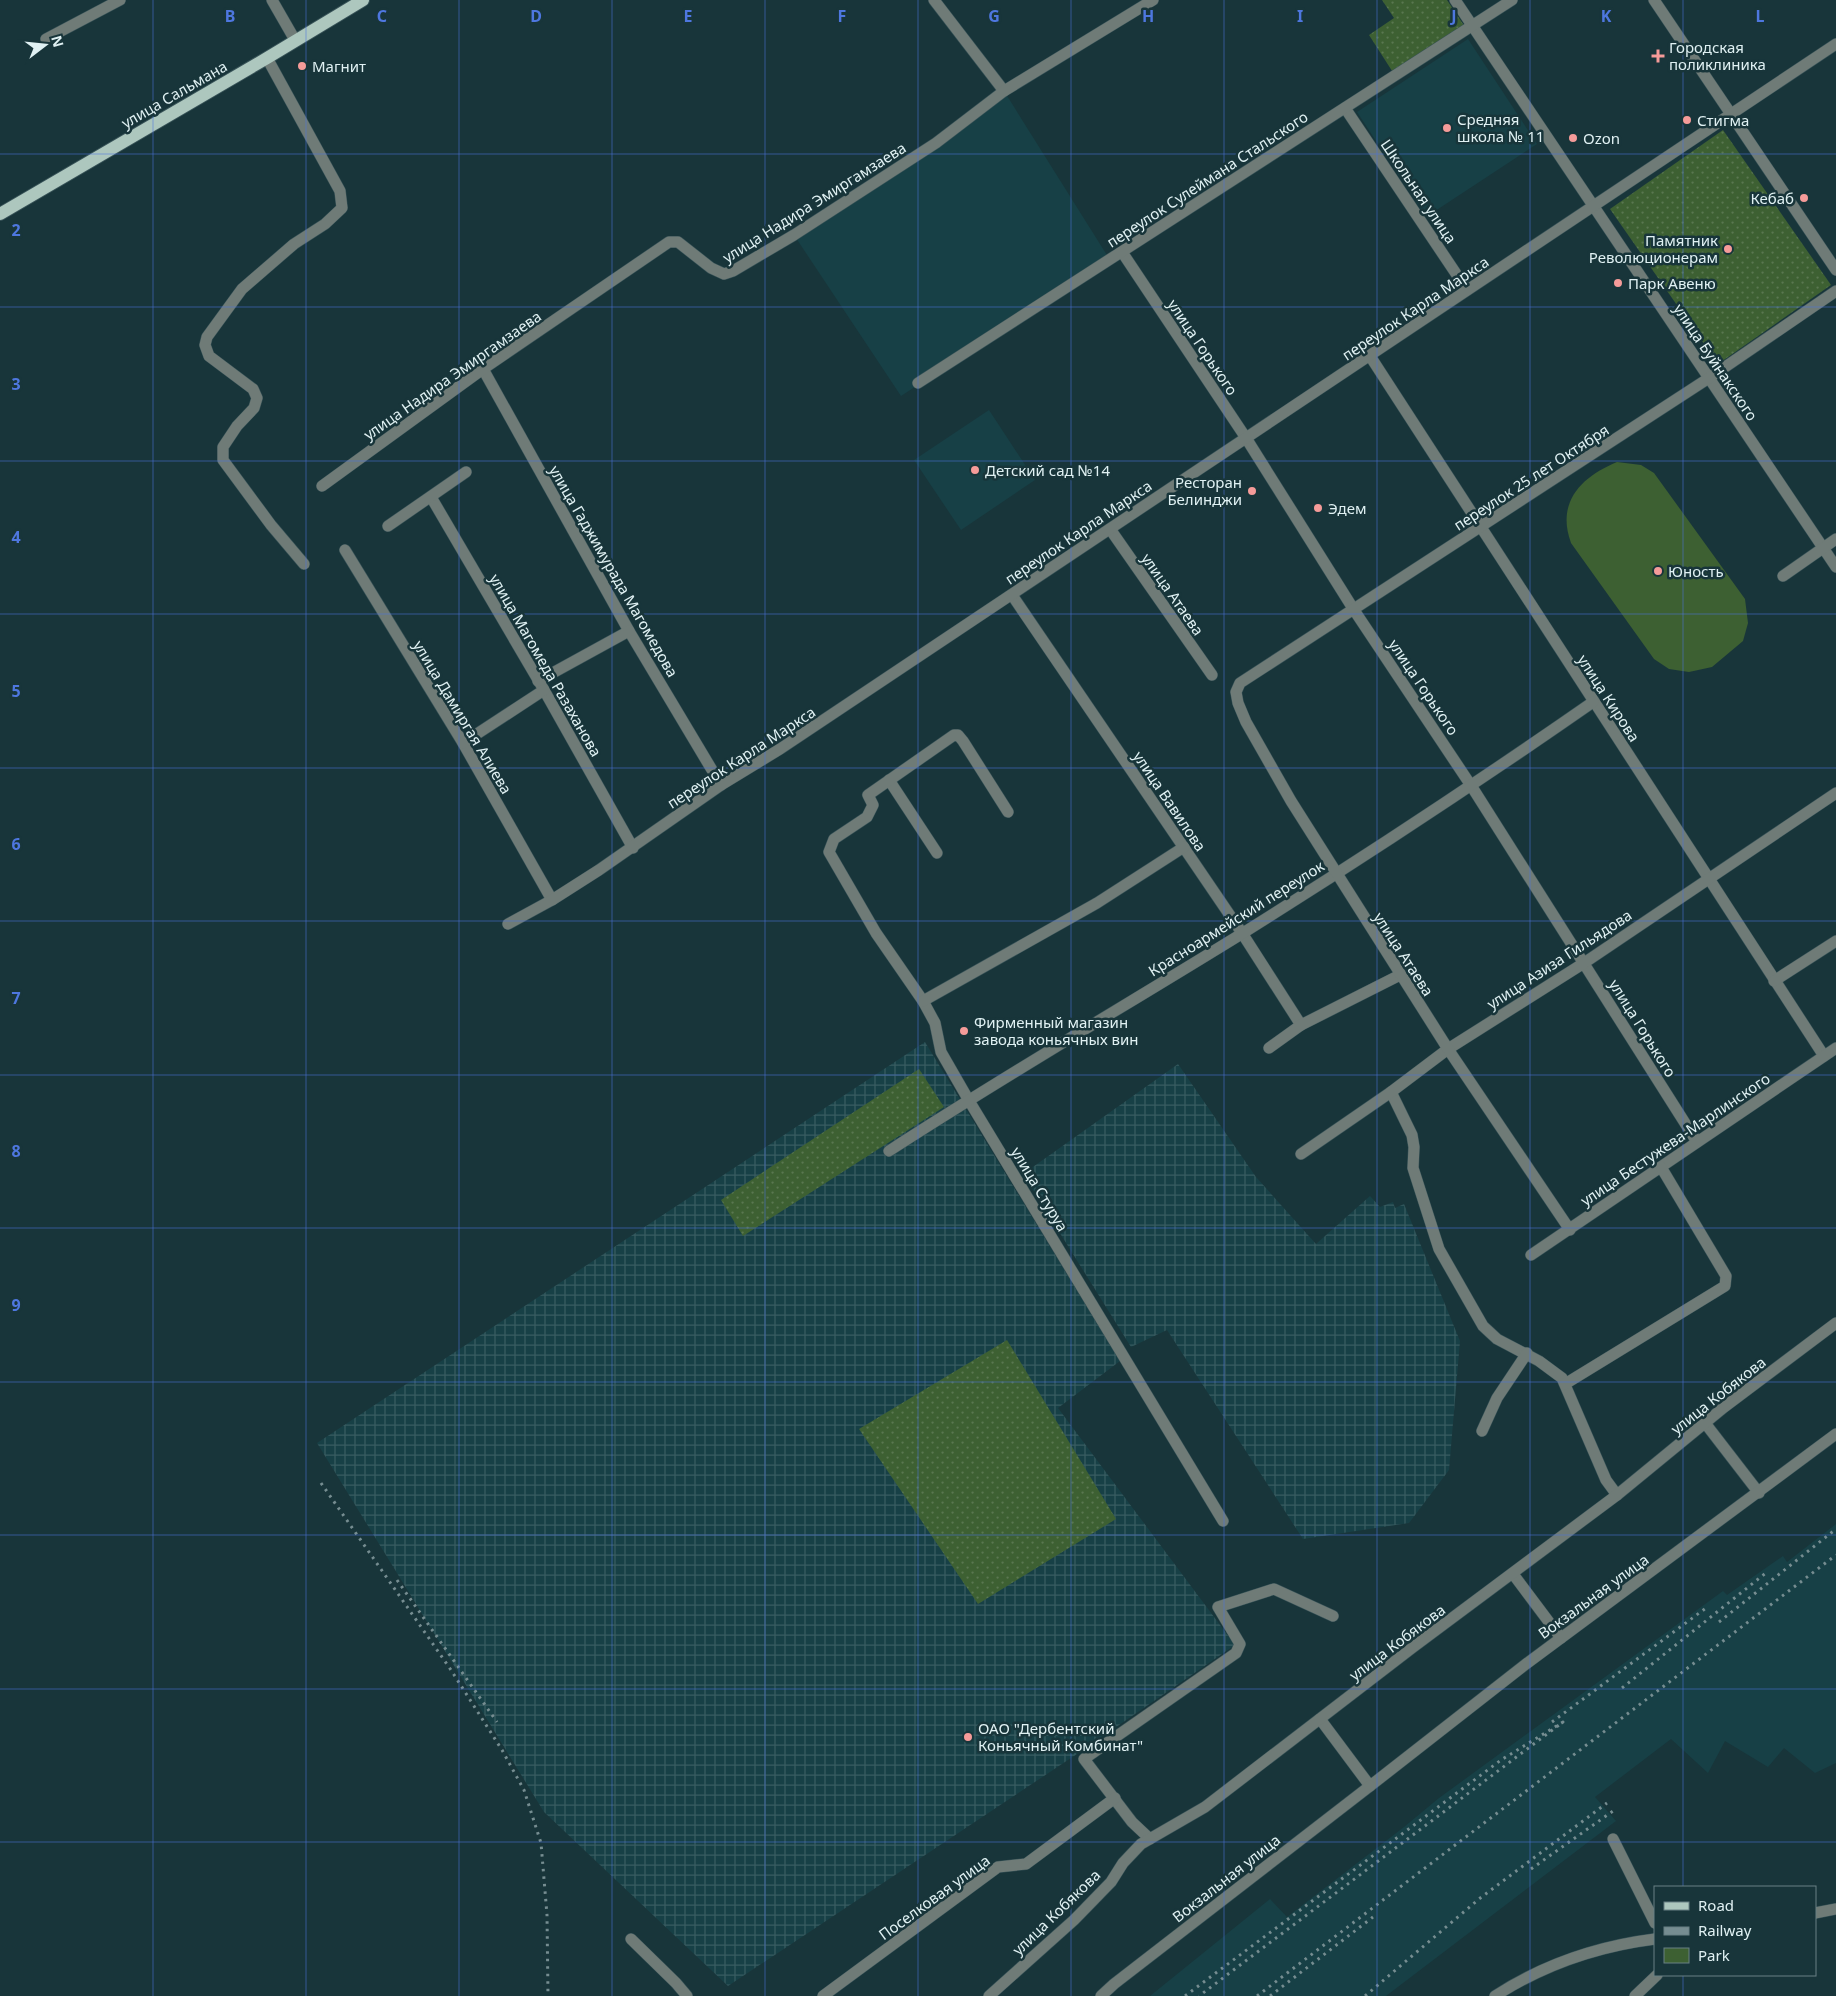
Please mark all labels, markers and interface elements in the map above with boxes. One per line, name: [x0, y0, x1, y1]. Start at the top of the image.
text: B: [225, 5, 235, 27]
text: C: [377, 5, 387, 27]
text: D: [530, 5, 542, 27]
text: E: [684, 5, 693, 27]
text: F: [838, 5, 846, 27]
text: G: [988, 5, 1000, 27]
text: H: [1142, 5, 1154, 27]
text: I: [1297, 5, 1303, 27]
text: J: [1449, 5, 1457, 27]
text: K: [1601, 5, 1612, 27]
text: L: [1756, 5, 1765, 27]
north arrow: [20, 20, 70, 70]
text: N: [47, 33, 69, 49]
place label: Городская поликлиника: [1669, 37, 1766, 74]
marker: Городская поликлиника: [1651, 49, 1665, 63]
street label: улица Сальмана: [118, 56, 230, 132]
place label: Магнит: [312, 56, 366, 76]
marker: Магнит: [296, 60, 308, 72]
street label: переулок Сулеймана Стальского: [1103, 106, 1312, 252]
place label: Средняя школа № 11: [1457, 109, 1544, 146]
place label: Стигма: [1697, 110, 1749, 130]
marker: Стигма: [1681, 114, 1693, 126]
marker: Средняя школа № 11: [1441, 122, 1453, 134]
place label: Ozon: [1583, 128, 1620, 148]
marker: Ozon: [1567, 132, 1579, 144]
street label: Школьная улица: [1377, 135, 1461, 247]
street label: улица Надира Эмиргамзаева: [719, 137, 909, 267]
place label: Кебаб: [1750, 188, 1794, 208]
marker: Кебаб: [1798, 192, 1810, 204]
text: 2: [11, 219, 21, 241]
place label: Памятник Революционерам: [1589, 230, 1718, 267]
marker: Памятник Революционерам: [1722, 243, 1734, 255]
street label: переулок Карла Маркса: [1338, 251, 1492, 365]
place label: Парк Авеню: [1628, 273, 1716, 293]
marker: Парк Авеню: [1612, 277, 1624, 289]
street label: улица Горького: [1164, 295, 1243, 399]
street label: улица Буйнакского: [1669, 300, 1763, 424]
street label: улица Надира Эмиргамзаева: [359, 306, 545, 444]
text: 3: [11, 373, 21, 395]
street label: переулок 25 лет Октября: [1450, 419, 1612, 535]
place label: Детский сад №14: [985, 460, 1110, 480]
street label: улица Гаджимурада Магомедова: [545, 462, 683, 680]
marker: Детский сад №14: [969, 464, 981, 476]
place label: Ресторан Белинджи: [1167, 472, 1242, 509]
street label: переулок Карла Маркса: [1001, 475, 1155, 589]
marker: Ресторан Белинджи: [1246, 485, 1258, 497]
place label: Эдем: [1328, 498, 1366, 518]
marker: Эдем: [1312, 502, 1324, 514]
text: 4: [11, 526, 21, 548]
street label: улица Атаева: [1137, 549, 1209, 639]
place label: Юность: [1668, 561, 1724, 581]
marker: Юность: [1652, 565, 1664, 577]
street label: улица Магомеда Разаханова: [485, 570, 607, 760]
street label: улица Горького: [1385, 635, 1464, 739]
street label: улица Дамиргая Алиева: [409, 636, 517, 798]
street label: улица Кирова: [1573, 651, 1645, 745]
text: 5: [11, 680, 21, 702]
street label: переулок Карла Маркса: [663, 702, 819, 812]
street label: улица Вавилова: [1129, 747, 1211, 855]
text: 6: [11, 833, 21, 855]
street label: Красноармейский переулок: [1144, 856, 1328, 980]
street label: улица Азиза Гильядова: [1483, 905, 1635, 1013]
street label: улица Атаева: [1369, 908, 1439, 1000]
street label: улица Горького: [1605, 975, 1681, 1081]
text: 7: [11, 987, 21, 1009]
place label: Фирменный магазин завода коньячных вин: [974, 1012, 1139, 1049]
marker: Фирменный магазин завода коньячных вин: [958, 1025, 970, 1037]
street label: улица Бестужева-Марлинского: [1576, 1068, 1774, 1210]
text: 8: [11, 1140, 21, 1162]
street label: улица Стуруа: [1007, 1143, 1073, 1235]
text: 9: [11, 1294, 21, 1316]
street label: улица Кобякова: [1666, 1352, 1770, 1438]
street label: Вокзальная улица: [1534, 1549, 1652, 1643]
street label: улица Кобякова: [1345, 1599, 1449, 1685]
place label: ОАО "Дербентский Коньячный Комбинат": [978, 1718, 1143, 1755]
marker: ОАО "Дербентский Коньячный Комбинат": [962, 1731, 974, 1743]
street label: Вокзальная улица: [1168, 1830, 1284, 1926]
street label: Поселковая улица: [874, 1850, 994, 1944]
street label: улица Кобякова: [1008, 1865, 1104, 1959]
legend: [1654, 1886, 1816, 1976]
text: Road: [1698, 1895, 1734, 1915]
text: Railway: [1698, 1920, 1752, 1940]
text: Park: [1698, 1945, 1730, 1965]

